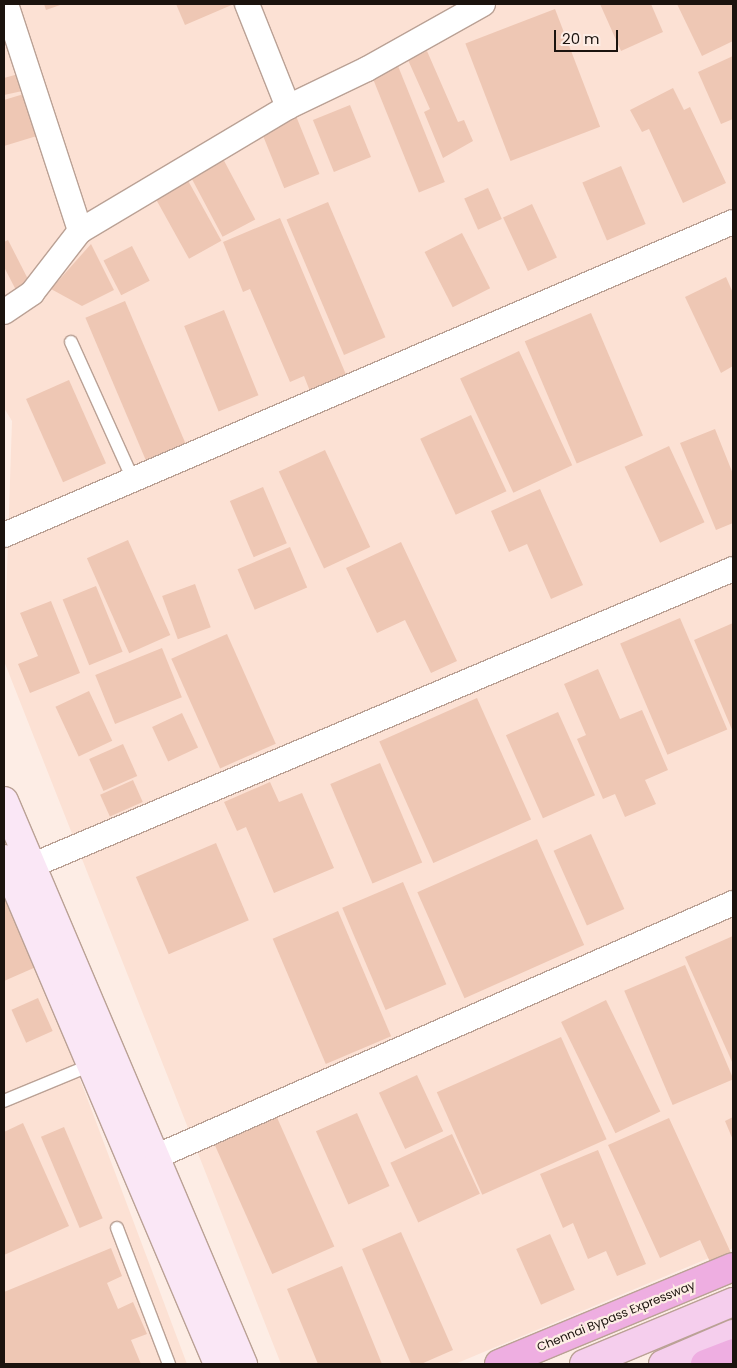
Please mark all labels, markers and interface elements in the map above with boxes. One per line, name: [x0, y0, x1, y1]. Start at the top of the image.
scale bar: [557, 20, 621, 52]
text: 20 m: [562, 28, 600, 49]
street label: Chennai Bypass Expressway: [535, 1278, 697, 1354]

